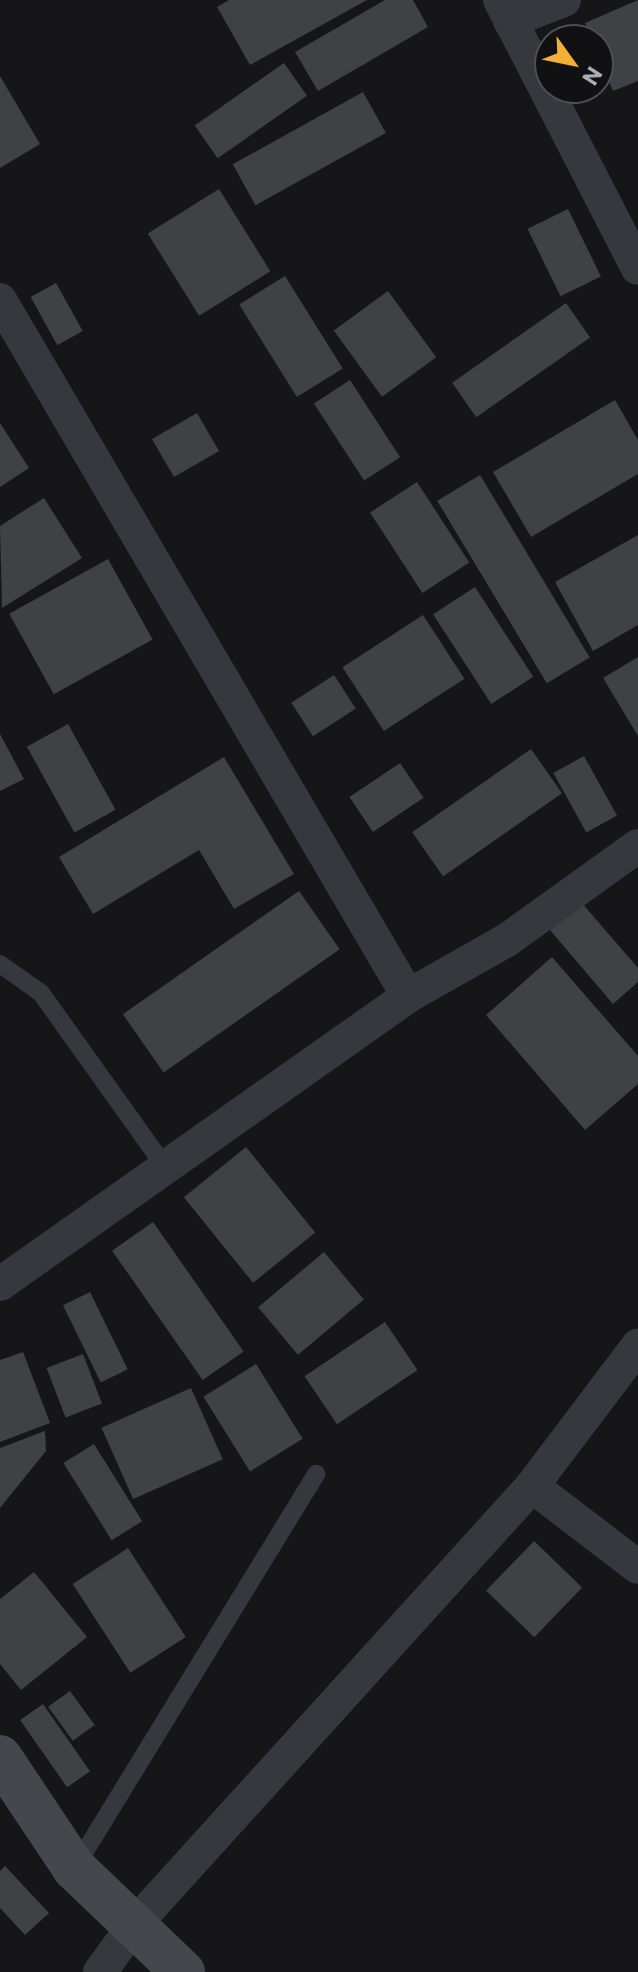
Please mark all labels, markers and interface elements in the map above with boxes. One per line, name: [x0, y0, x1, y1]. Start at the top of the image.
north arrow: [534, 24, 614, 104]
text: N: [577, 62, 609, 91]

